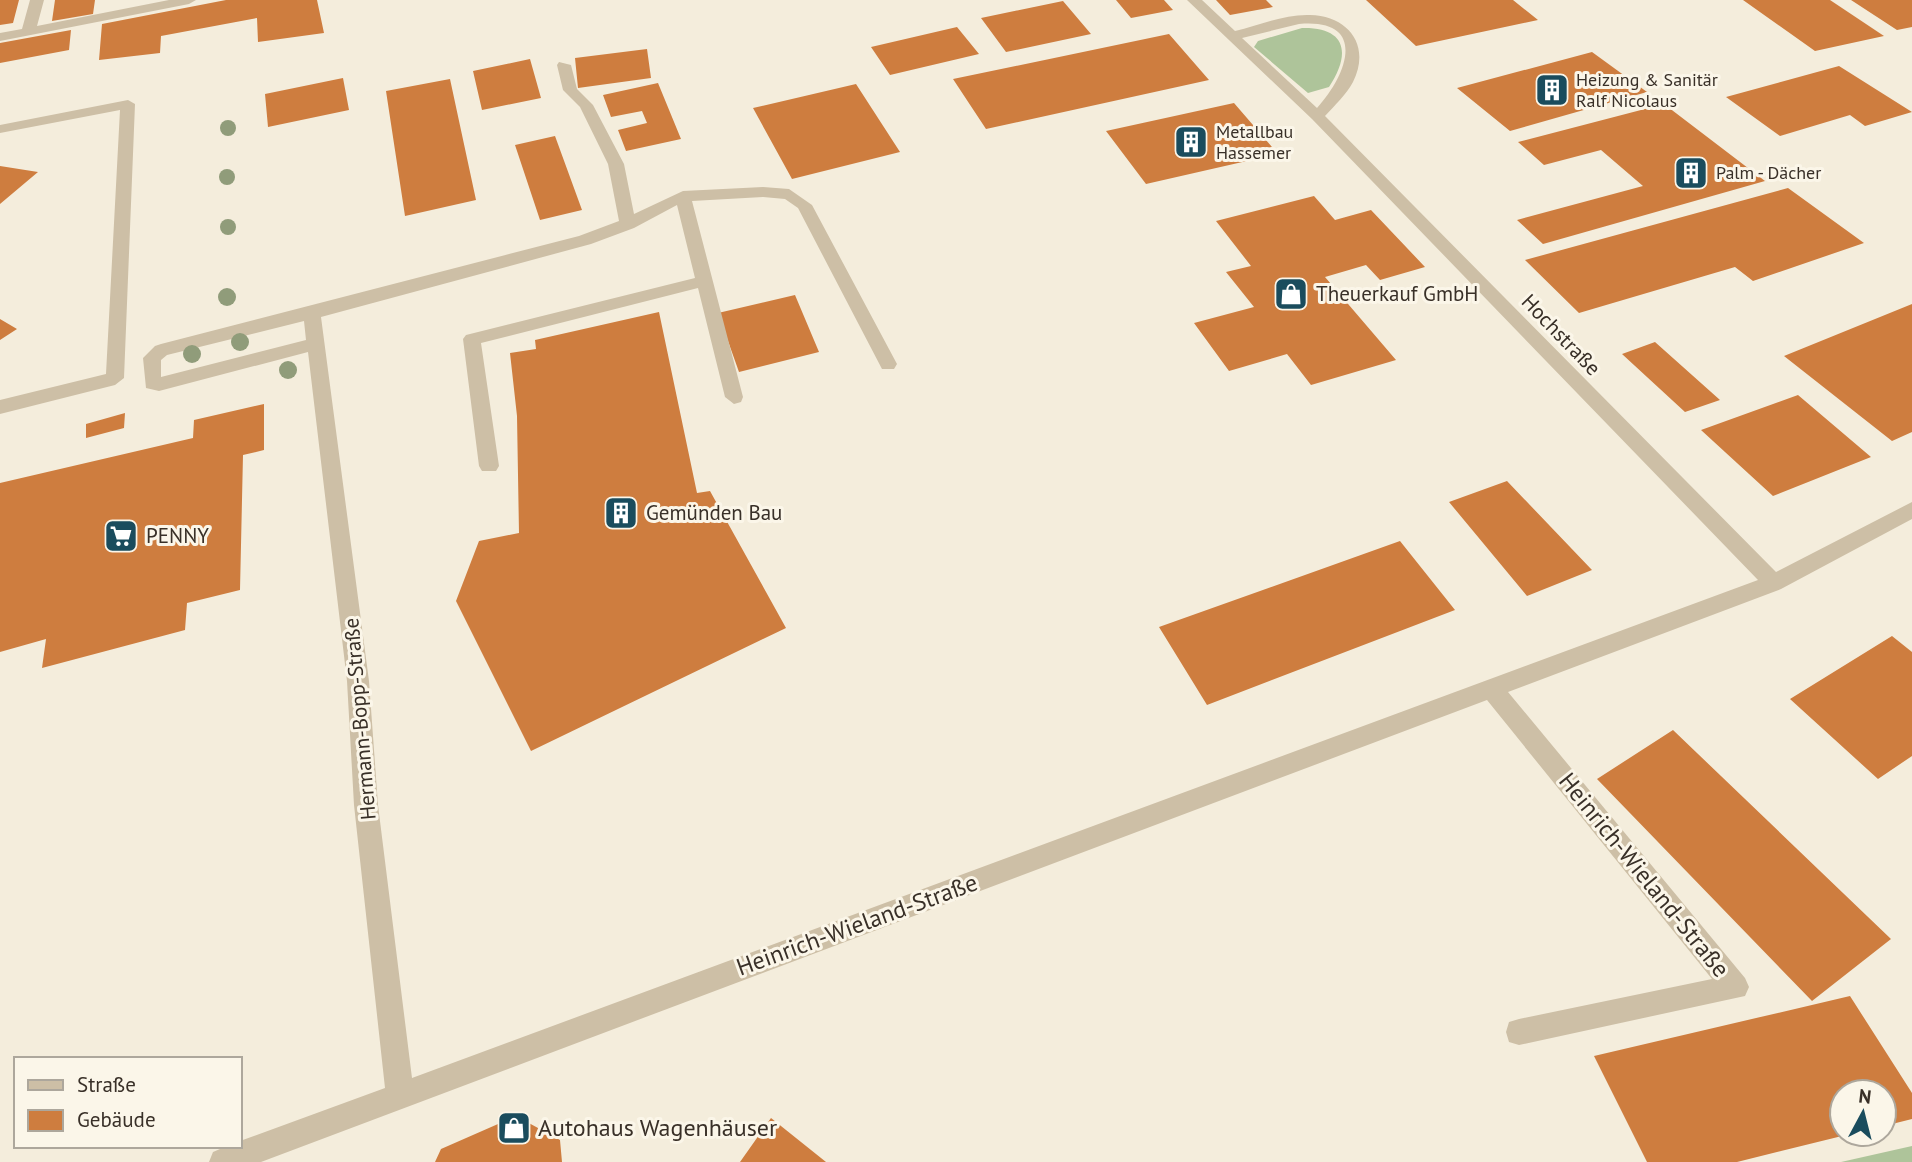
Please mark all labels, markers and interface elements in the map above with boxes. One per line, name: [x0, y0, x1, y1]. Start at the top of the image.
place label: Heizung & Sanitär Ralf Nicolaus: [1576, 68, 1718, 112]
building icon: Heizung & Sanitär Ralf Nicolaus: [1533, 71, 1571, 109]
place label: Metallbau Hassemer: [1216, 120, 1293, 164]
building icon: Metallbau Hassemer: [1172, 123, 1210, 161]
building icon: Palm - Dächer: [1672, 154, 1710, 192]
place label: Palm - Dächer: [1716, 161, 1821, 184]
shop icon: Theuerkauf GmbH: [1272, 275, 1310, 313]
place label: Theuerkauf GmbH: [1316, 280, 1478, 307]
street label: Hochstraße: [1516, 288, 1607, 381]
building icon: Gemünden Bau: [602, 494, 640, 532]
place label: Gemünden Bau: [646, 499, 782, 526]
supermarket icon: PENNY: [102, 517, 140, 555]
place label: PENNY: [146, 522, 209, 549]
street label: Hermann-Bopp-Straße: [337, 617, 382, 821]
street label: Heinrich-Wieland-Straße: [1552, 766, 1737, 983]
street label: Heinrich-Wieland-Straße: [732, 866, 982, 983]
legend: [14, 1057, 242, 1148]
text: Straße: [77, 1071, 136, 1098]
north arrow: [1828, 1078, 1898, 1148]
text: N: [1857, 1083, 1873, 1109]
text: Gebäude: [77, 1106, 156, 1133]
shop icon: Autohaus Wagenhäuser: [495, 1109, 533, 1147]
place label: Autohaus Wagenhäuser: [538, 1112, 777, 1143]

